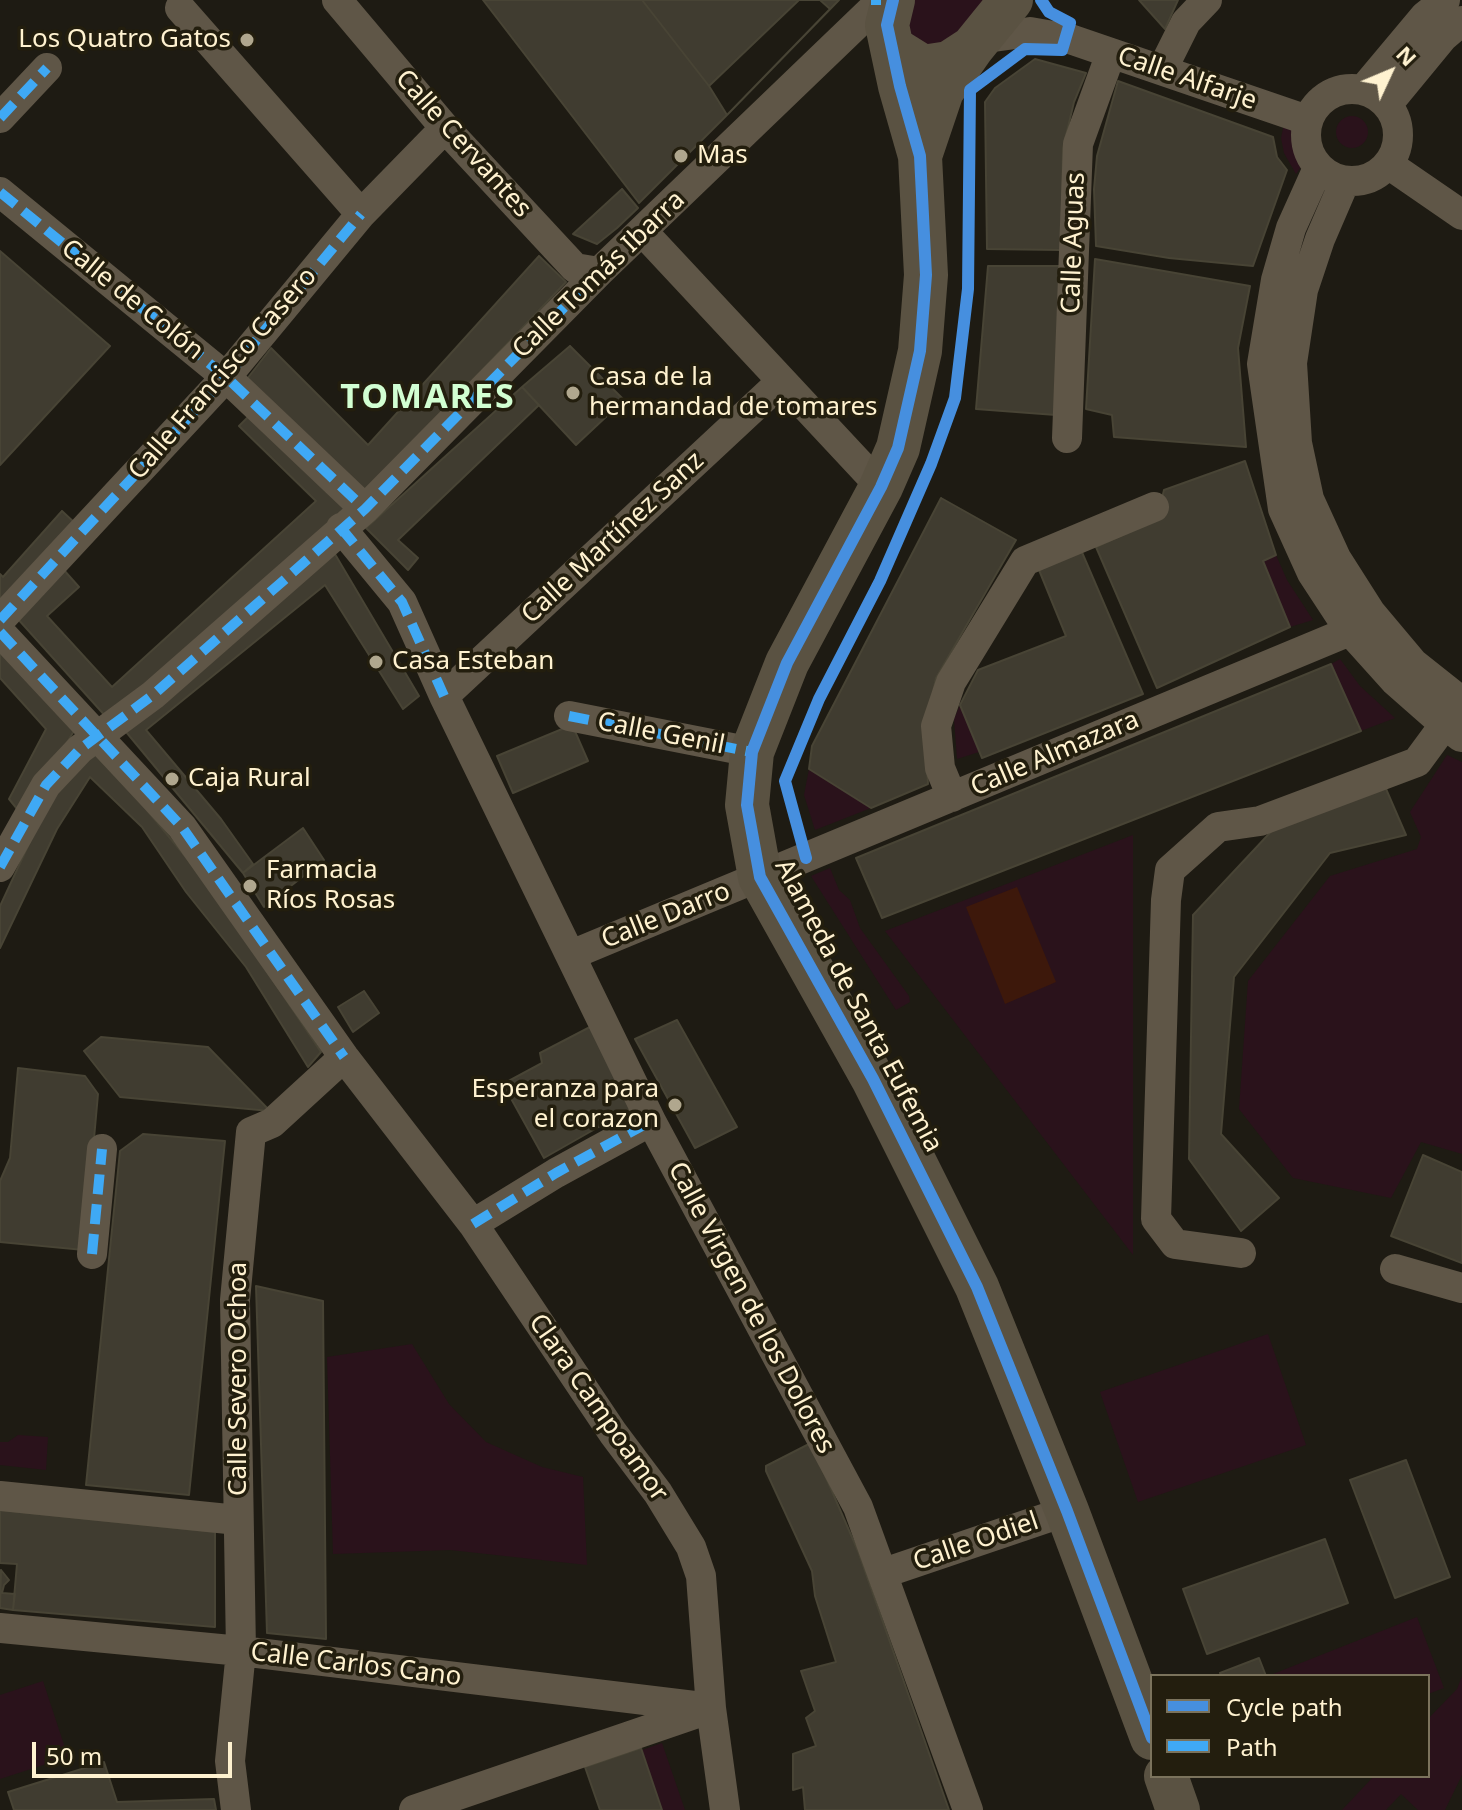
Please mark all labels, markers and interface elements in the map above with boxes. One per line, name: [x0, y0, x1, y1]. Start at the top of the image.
place label: Los Quatro Gatos: [18, 24, 231, 56]
marker: Los Quatro Gatos: [238, 31, 256, 49]
north arrow: [1350, 32, 1430, 112]
text: N: [1390, 38, 1424, 72]
street label: Calle Alfarje: [1113, 41, 1261, 117]
street label: Calle Cervantes: [388, 64, 538, 224]
place label: Mas: [697, 140, 748, 172]
marker: Mas: [672, 147, 690, 165]
street label: Calle Aguas: [1056, 172, 1092, 314]
street label: Calle Tomás Ibarra: [506, 185, 692, 365]
street label: Calle de Colón: [55, 233, 209, 367]
street label: Calle Francisco Casero: [122, 262, 324, 486]
place label: Casa de la hermandad de tomares: [589, 362, 878, 424]
district label: TOMARES: [340, 378, 516, 418]
marker: Casa de la hermandad de tomares: [564, 384, 582, 402]
street label: Calle Martínez Sanz: [516, 446, 710, 630]
place label: Casa Esteban: [392, 646, 554, 678]
marker: Casa Esteban: [367, 653, 385, 671]
street label: Calle Almazara: [966, 705, 1144, 803]
street label: Calle Genil: [595, 706, 727, 762]
place label: Caja Rural: [188, 763, 311, 795]
marker: Caja Rural: [163, 770, 181, 788]
street label: Alameda de Santa Eufemia: [767, 854, 949, 1158]
place label: Farmacia Ríos Rosas: [266, 855, 395, 916]
street label: Calle Darro: [597, 876, 735, 956]
marker: Farmacia Ríos Rosas: [241, 877, 259, 895]
place label: Esperanza para el corazon: [472, 1074, 659, 1136]
marker: Esperanza para el corazon: [666, 1096, 684, 1114]
street label: Calle Virgen de los Dolores: [661, 1157, 841, 1459]
street label: Calle Severo Ochoa: [223, 1262, 255, 1496]
street label: Clara Campoamor: [522, 1308, 674, 1508]
street label: Calle Odiel: [909, 1506, 1043, 1578]
street label: Calle Carlos Cano: [249, 1637, 463, 1693]
legend: [1150, 1674, 1430, 1778]
text: Cycle path: [1226, 1690, 1343, 1723]
scale bar: [36, 1726, 236, 1776]
text: Path: [1226, 1730, 1277, 1763]
text: 50 m: [46, 1739, 102, 1772]

